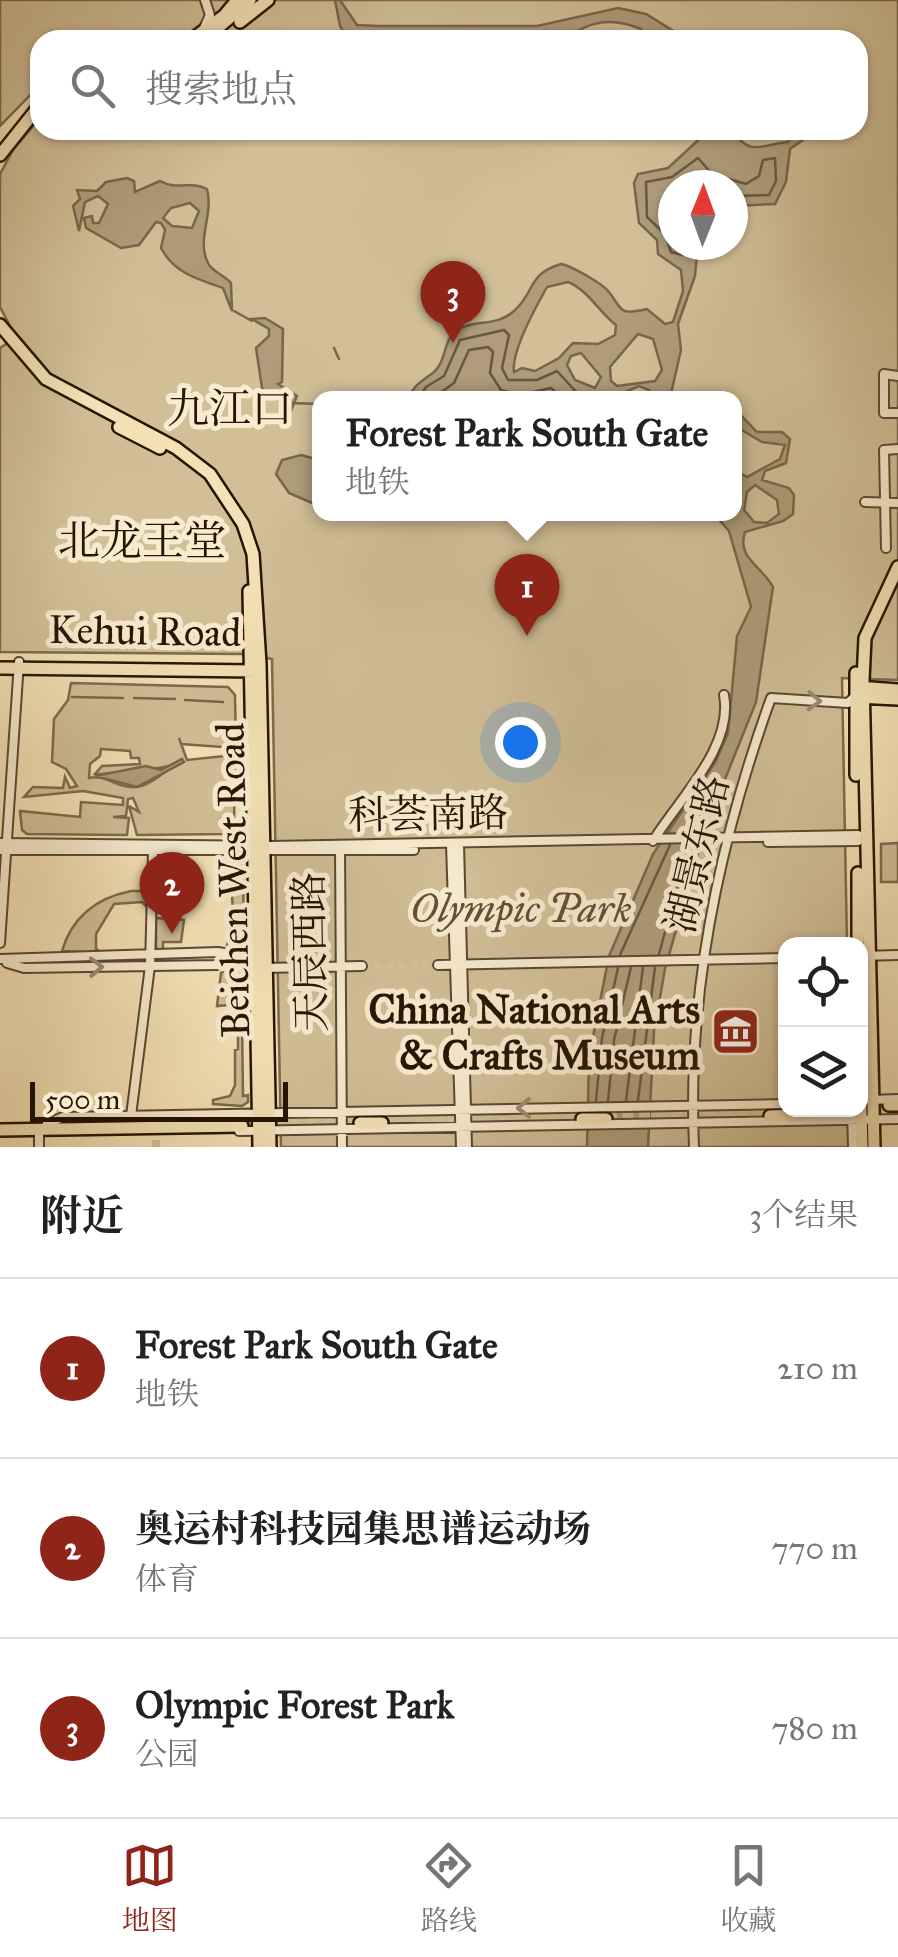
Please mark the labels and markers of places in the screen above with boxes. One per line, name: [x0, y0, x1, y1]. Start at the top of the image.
pin: 3: [420, 260, 486, 343]
pin: 1: [494, 554, 560, 636]
pin: 2: [140, 852, 204, 934]
place label: China National Arts & Crafts Museum: [368, 985, 700, 1080]
museum icon: China National Arts & Crafts Museum: [709, 1006, 761, 1058]

